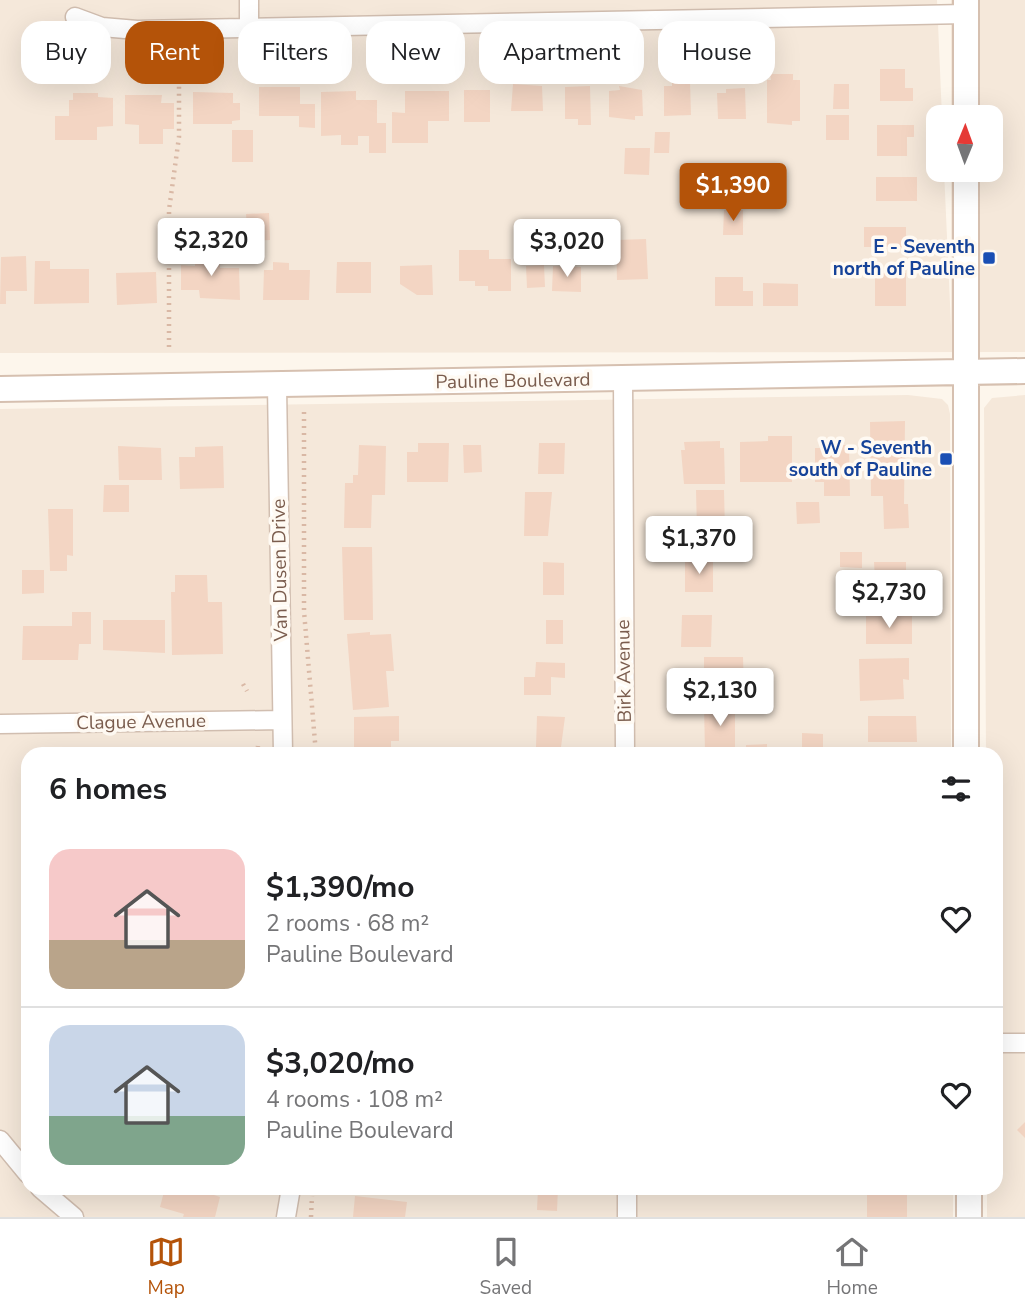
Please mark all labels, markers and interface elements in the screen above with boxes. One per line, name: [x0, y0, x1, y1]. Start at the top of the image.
chip: Buy: [21, 21, 111, 84]
chip: Rent: [125, 21, 224, 84]
chip: Filters: [238, 21, 352, 84]
chip: New: [366, 21, 465, 84]
chip: Apartment: [479, 21, 644, 84]
chip: House: [658, 21, 775, 84]
north arrow: [926, 105, 1003, 182]
map controls: [926, 105, 1003, 182]
pin: $1,390: [676, 164, 790, 223]
text: $1,390: [696, 170, 770, 201]
pin: $2,320: [154, 218, 268, 278]
pin: $3,020: [510, 219, 624, 279]
text: $2,320: [174, 225, 248, 256]
text: $3,020: [530, 226, 604, 257]
place label: E - Seventh north of Pauline: [833, 234, 975, 282]
marker: E - Seventh north of Pauline: [981, 250, 997, 266]
street label: Pauline Boulevard: [435, 367, 591, 395]
place label: W - Seventh south of Pauline: [789, 435, 932, 483]
marker: W - Seventh south of Pauline: [938, 451, 954, 467]
street label: Van Dusen Drive: [266, 499, 294, 642]
pin: $1,370: [642, 516, 756, 576]
text: $1,370: [662, 523, 736, 554]
pin: $2,730: [832, 570, 946, 630]
text: $2,730: [852, 577, 926, 608]
street label: Birk Avenue: [610, 619, 638, 723]
pin: $2,130: [663, 668, 777, 728]
text: $2,130: [683, 675, 757, 706]
street label: Clague Avenue: [76, 708, 206, 736]
text: 6 homes: [49, 769, 167, 810]
icon: filters: [937, 770, 975, 808]
text: $1,390/mo: [266, 867, 415, 908]
icon: home: [105, 877, 189, 961]
icon: heart: [937, 900, 975, 938]
text: 2 rooms · 68 m²: [266, 908, 429, 939]
text: Pauline Boulevard: [266, 939, 454, 970]
text: $3,020/mo: [266, 1043, 415, 1084]
icon: home: [105, 1053, 189, 1137]
icon: heart: [937, 1076, 975, 1114]
text: 4 rooms · 108 m²: [266, 1084, 443, 1115]
text: Pauline Boulevard: [266, 1115, 454, 1146]
tab: Map: [147, 1233, 185, 1301]
tab: Saved: [480, 1233, 532, 1301]
tab: Home: [826, 1233, 878, 1301]

